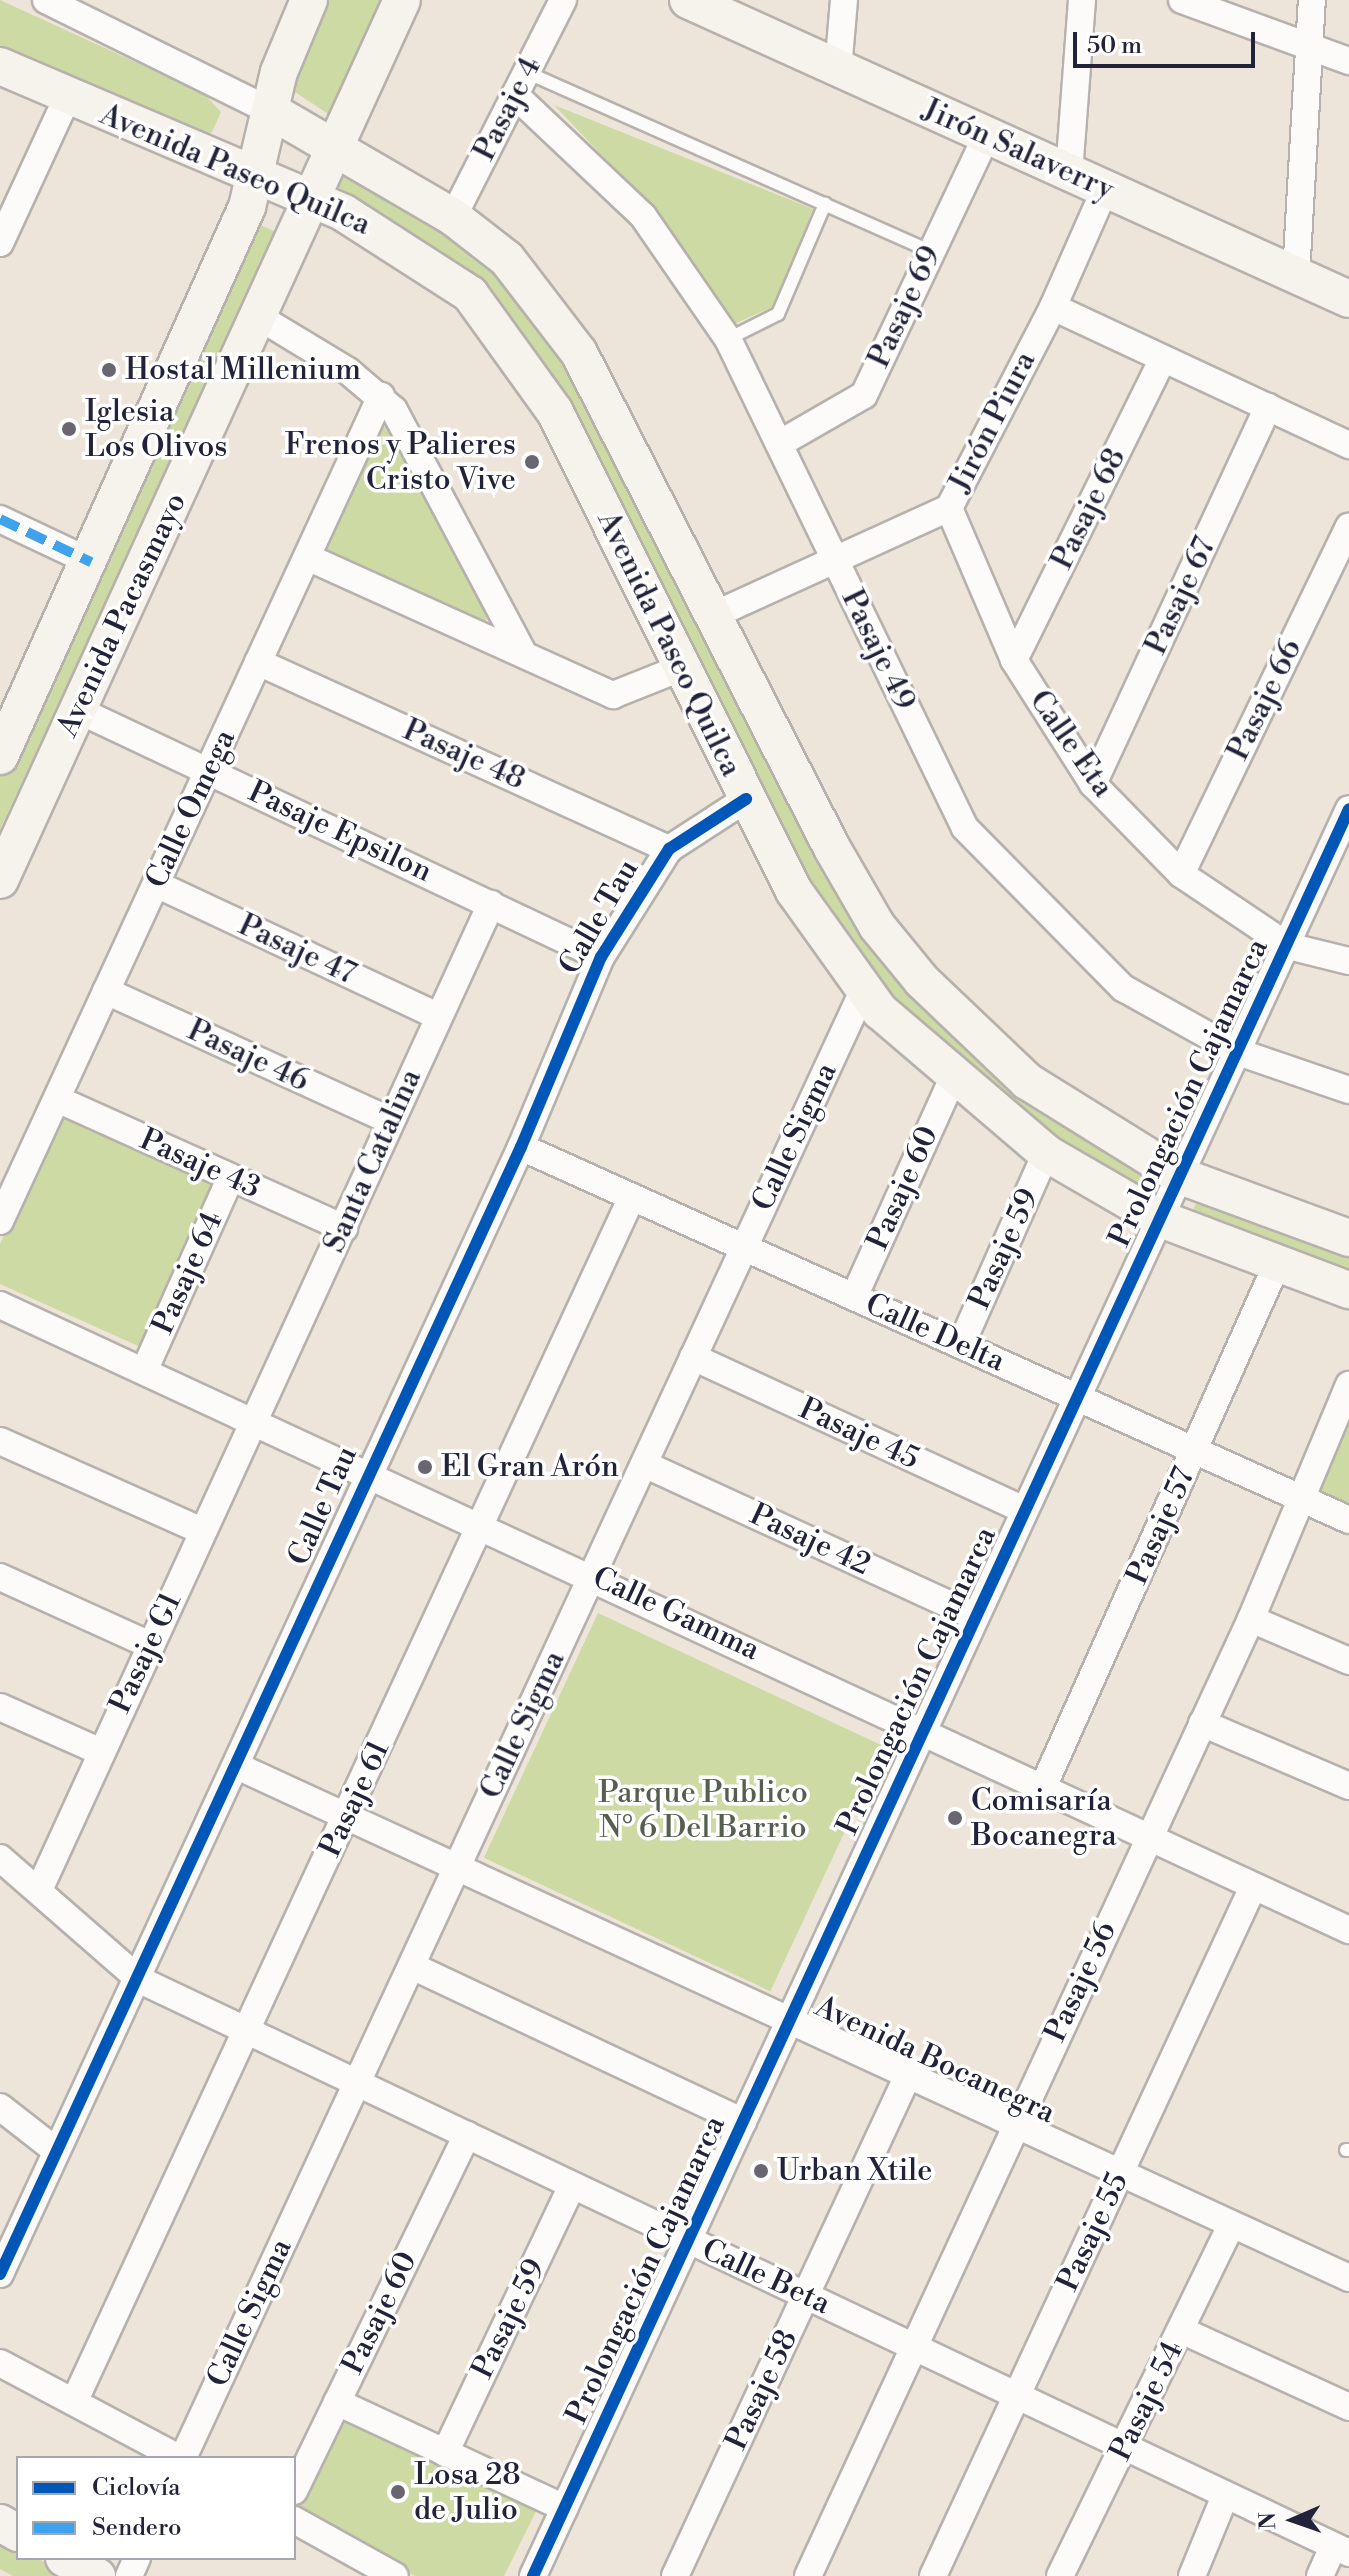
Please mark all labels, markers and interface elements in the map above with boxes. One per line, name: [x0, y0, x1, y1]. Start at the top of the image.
scale bar: [1077, 16, 1259, 66]
text: 50 m: [1087, 31, 1142, 61]
street label: Pasaje 4: [467, 51, 549, 167]
street label: Jirón Salaverry: [917, 92, 1119, 208]
street label: Avenida Paseo Quilca: [94, 97, 376, 243]
street label: Pasaje 69: [861, 241, 949, 373]
street label: Jirón Piura: [942, 346, 1044, 498]
place label: Hostal Millenium: [125, 352, 361, 388]
marker: Hostal Millenium: [100, 361, 118, 379]
place label: Iglesia Los Olivos: [85, 394, 227, 464]
marker: Iglesia Los Olivos: [60, 420, 78, 438]
place label: Frenos y Palieres Cristo Vive: [285, 427, 516, 498]
street label: Pasaje 68: [1044, 443, 1134, 575]
marker: Frenos y Palieres Cristo Vive: [523, 453, 541, 471]
street label: Avenida Pacasmayo: [50, 487, 194, 743]
street label: Avenida Paseo Quilca: [589, 506, 749, 782]
street label: Pasaje 67: [1138, 532, 1224, 660]
street label: Pasaje 49: [833, 584, 923, 716]
street label: Pasaje 66: [1220, 634, 1310, 766]
street label: Calle Eta: [1021, 684, 1121, 804]
street label: Pasaje 48: [397, 712, 531, 798]
street label: Calle Omega: [139, 724, 243, 894]
street label: Pasaje Epsilon: [243, 774, 437, 890]
street label: Calle Tau: [552, 853, 646, 981]
street label: Pasaje 47: [233, 907, 361, 993]
street label: Prolongación Cajamarca: [1102, 933, 1276, 1253]
street label: Pasaje 46: [182, 1012, 314, 1100]
street label: Calle Sigma: [745, 1057, 845, 1217]
street label: Santa Catalina: [317, 1064, 429, 1258]
street label: Pasaje 60: [860, 1121, 946, 1255]
street label: Pasaje 43: [134, 1122, 266, 1206]
street label: Pasaje 59: [961, 1183, 1047, 1315]
street label: Pasaje 64: [145, 1206, 231, 1340]
street label: Calle Delta: [860, 1286, 1010, 1380]
street label: Pasaje 45: [793, 1391, 925, 1477]
street label: Calle Tau: [281, 1441, 365, 1571]
place label: El Gran Arón: [441, 1449, 619, 1485]
marker: El Gran Arón: [416, 1458, 434, 1476]
street label: Pasaje 57: [1119, 1462, 1203, 1590]
street label: Pasaje 42: [744, 1497, 876, 1583]
street label: Prolongación Cajamarca: [830, 1521, 1004, 1841]
street label: Calle Gamma: [587, 1560, 765, 1668]
street label: Pasaje G1: [103, 1587, 189, 1719]
street label: Calle Sigma: [473, 1645, 573, 1805]
street label: Pasaje 61: [313, 1735, 397, 1863]
park label: Parque Publico N° 6 Del Barrio: [598, 1775, 808, 1846]
place label: Comisaría Bocanegra: [971, 1783, 1117, 1854]
marker: Comisaría Bocanegra: [946, 1809, 964, 1827]
street label: Pasaje 56: [1038, 1916, 1124, 2048]
street label: Avenida Bocanegra: [809, 1989, 1061, 2131]
street label: Prolongación Cajamarca: [559, 2110, 733, 2430]
place label: Urban Xtile: [777, 2153, 932, 2189]
marker: Urban Xtile: [752, 2162, 770, 2180]
street label: Pasaje 55: [1050, 2167, 1136, 2297]
street label: Calle Beta: [696, 2232, 836, 2322]
street label: Calle Sigma: [200, 2233, 300, 2393]
street label: Pasaje 60: [335, 2246, 425, 2380]
street label: Pasaje 59: [465, 2254, 553, 2384]
street label: Pasaje 58: [719, 2324, 805, 2456]
street label: Pasaje 54: [1103, 2335, 1191, 2467]
legend: [16, 2456, 296, 2560]
place label: Losa 28 de Julio: [414, 2457, 521, 2528]
text: Ciclovía: [92, 2473, 180, 2503]
north arrow: [1253, 2480, 1333, 2560]
marker: Losa 28 de Julio: [389, 2483, 407, 2501]
text: N: [1255, 2512, 1282, 2530]
text: Sendero: [92, 2513, 182, 2543]

